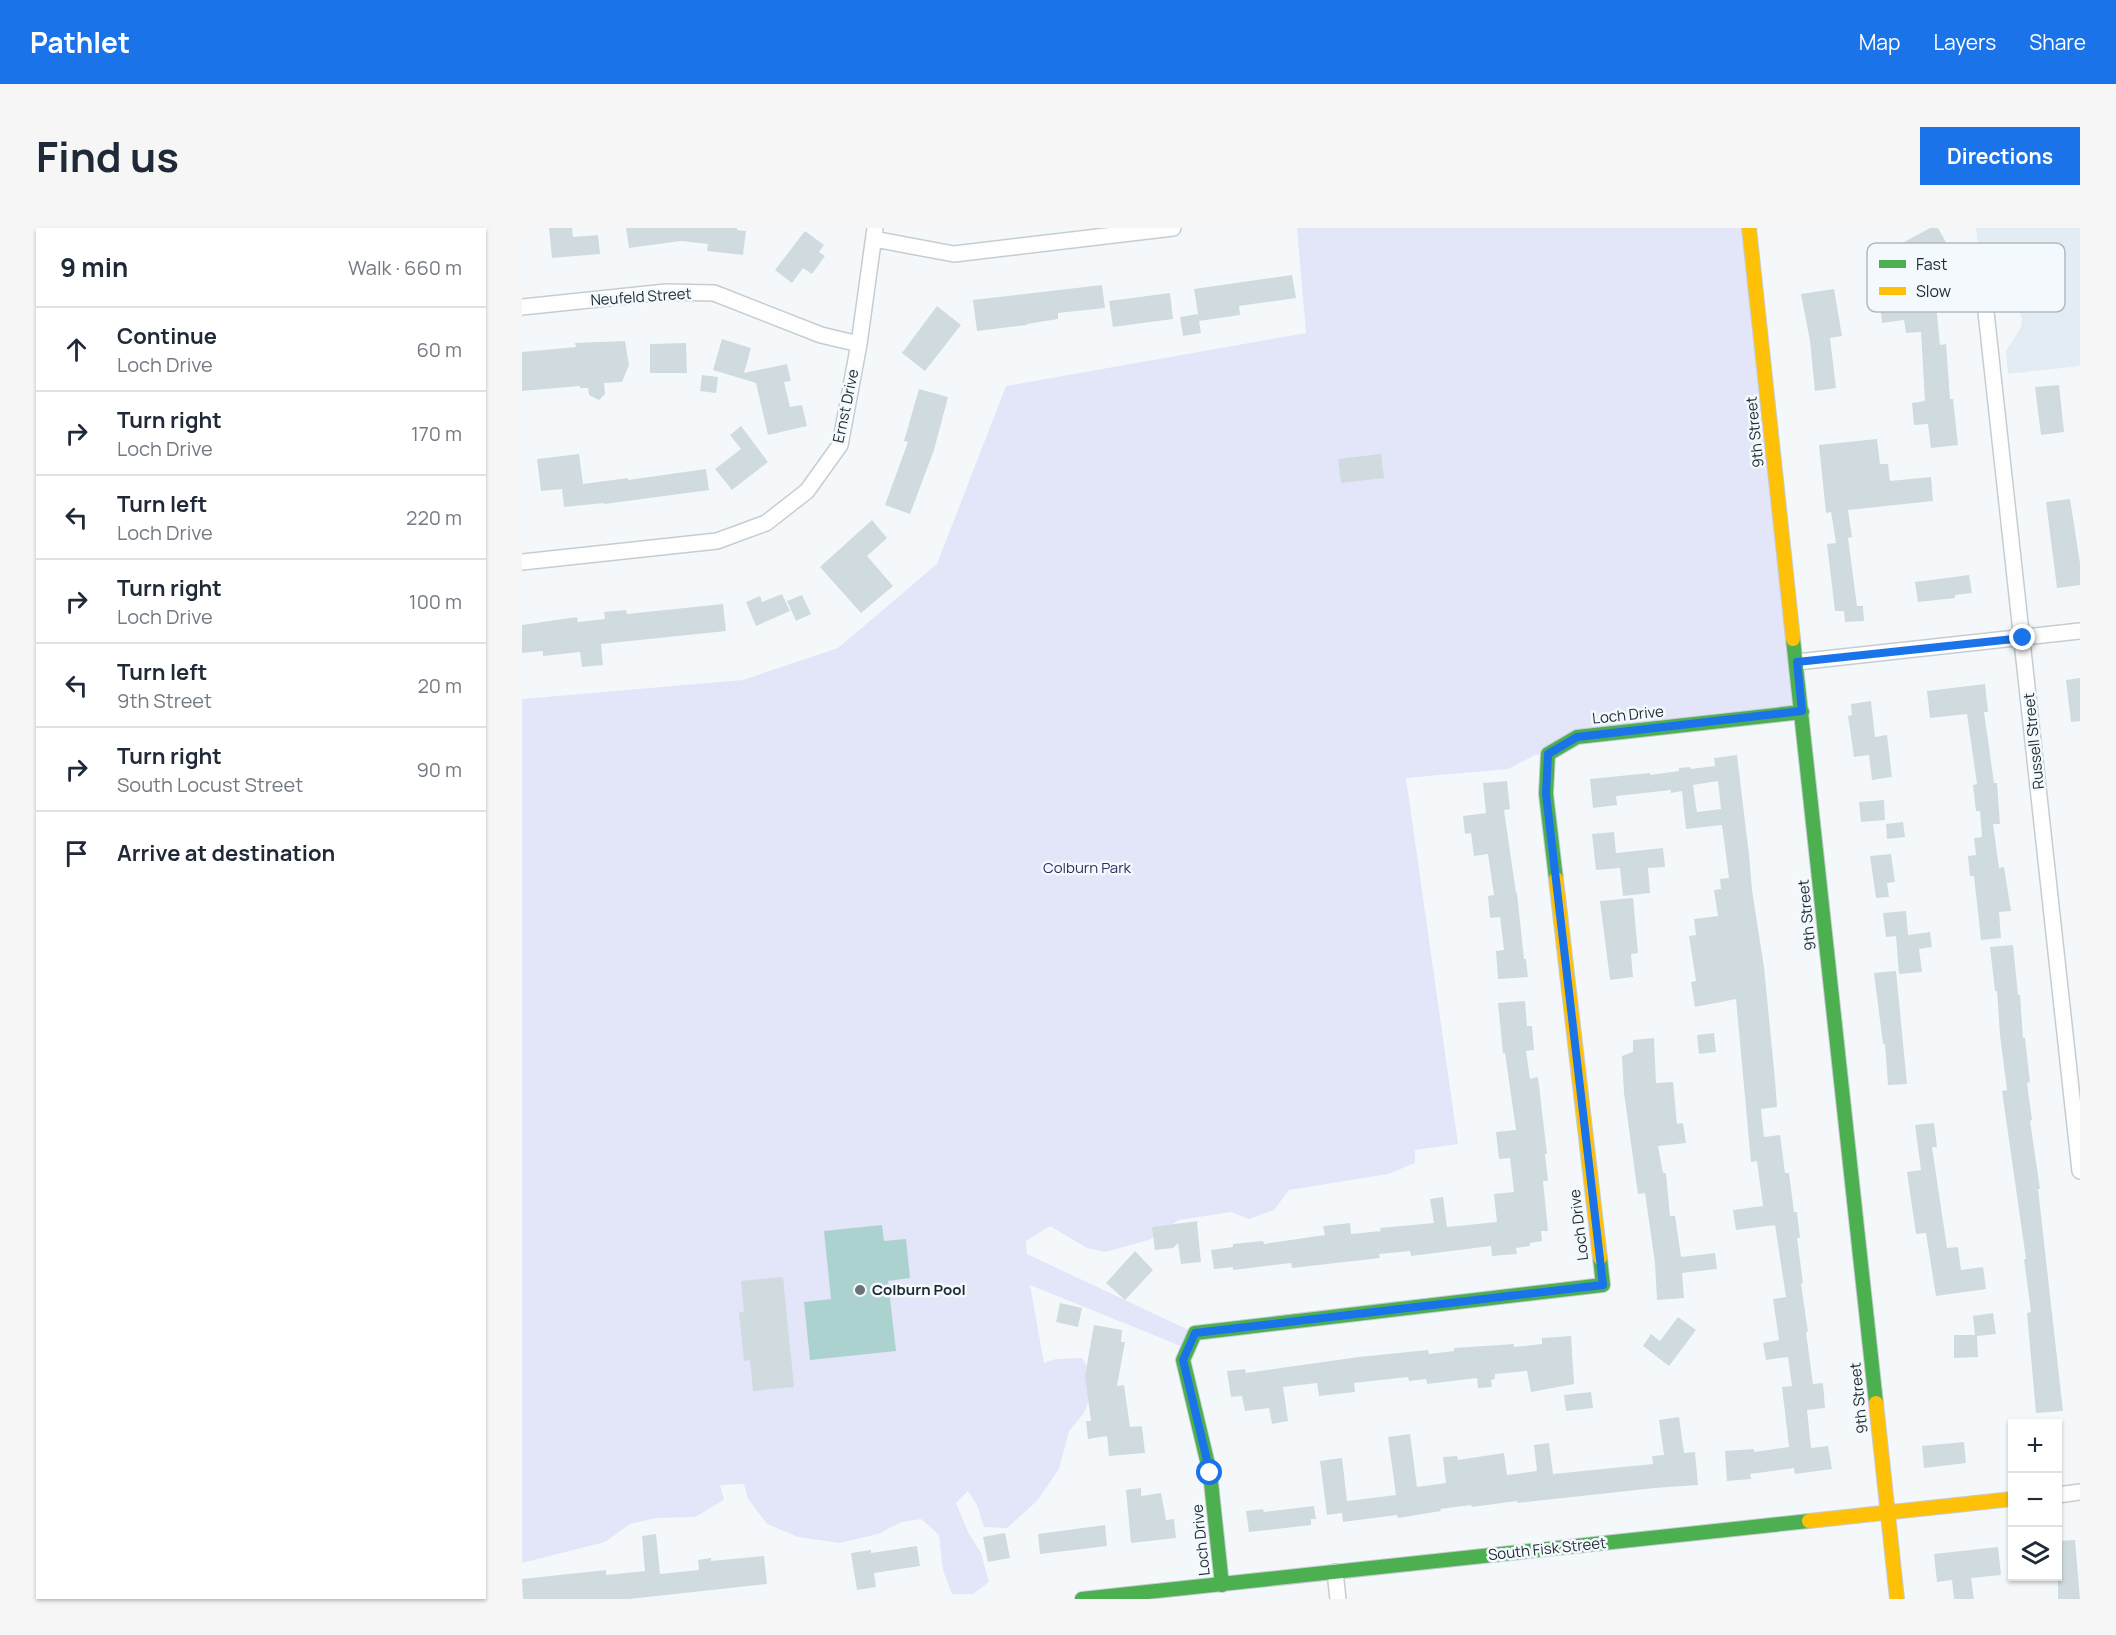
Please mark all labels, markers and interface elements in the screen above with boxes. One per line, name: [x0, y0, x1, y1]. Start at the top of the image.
text: Pathlet: [30, 23, 130, 61]
text: Map: [1859, 28, 1900, 56]
text: Layers: [1933, 28, 1996, 56]
text: Share: [2029, 28, 2086, 56]
text: Find us: [36, 127, 179, 185]
button: Directions: [1920, 127, 2080, 185]
legend: [1867, 243, 2065, 312]
text: 9 min: [60, 249, 128, 285]
text: Fast: [1916, 253, 1947, 275]
text: Walk · 660 m: [348, 254, 462, 281]
text: Slow: [1916, 280, 1951, 302]
street label: Neufeld Street: [590, 282, 692, 311]
text: Continue: [117, 321, 217, 351]
icon: ahead: [60, 333, 93, 366]
text: 60 m: [416, 336, 462, 363]
text: Loch Drive: [117, 351, 213, 378]
street label: Ernst Drive: [827, 367, 864, 445]
street label: 9th Street: [1740, 396, 1769, 469]
text: Turn right: [117, 405, 222, 435]
icon: right: [60, 417, 93, 450]
text: 170 m: [411, 420, 462, 447]
text: Loch Drive: [117, 435, 213, 462]
text: Turn left: [117, 489, 207, 519]
icon: left: [60, 501, 93, 534]
text: 220 m: [406, 504, 462, 531]
text: Loch Drive: [117, 519, 213, 546]
text: Turn right: [117, 573, 222, 603]
icon: right: [60, 585, 93, 618]
text: 100 m: [409, 588, 462, 615]
text: Loch Drive: [117, 603, 213, 630]
route end: [2009, 624, 2035, 650]
text: Turn left: [117, 657, 207, 687]
icon: left: [60, 669, 93, 702]
text: 20 m: [417, 672, 462, 699]
text: 9th Street: [117, 687, 212, 714]
street label: Russell Street: [2018, 692, 2049, 790]
street label: Loch Drive: [1591, 700, 1665, 729]
text: Turn right: [117, 741, 222, 771]
icon: right: [60, 753, 93, 786]
text: 90 m: [416, 756, 462, 783]
text: South Locust Street: [117, 771, 303, 798]
icon: arrive: [60, 837, 93, 870]
text: Arrive at destination: [117, 838, 335, 868]
park label: Colburn Park: [1043, 857, 1132, 878]
street label: 9th Street: [1792, 879, 1821, 952]
street label: Loch Drive: [1564, 1188, 1593, 1262]
place label: Colburn Pool: [872, 1279, 966, 1300]
marker: Colburn Pool: [853, 1283, 867, 1297]
street label: 9th Street: [1844, 1362, 1873, 1435]
map controls: [2008, 1419, 2062, 1581]
button: +: [2008, 1419, 2062, 1473]
route start: [1196, 1459, 1222, 1485]
button: −: [2008, 1473, 2062, 1527]
street label: Loch Drive: [1186, 1503, 1215, 1577]
button: layers: [2008, 1527, 2062, 1581]
street label: South Fisk Street: [1487, 1532, 1607, 1565]

